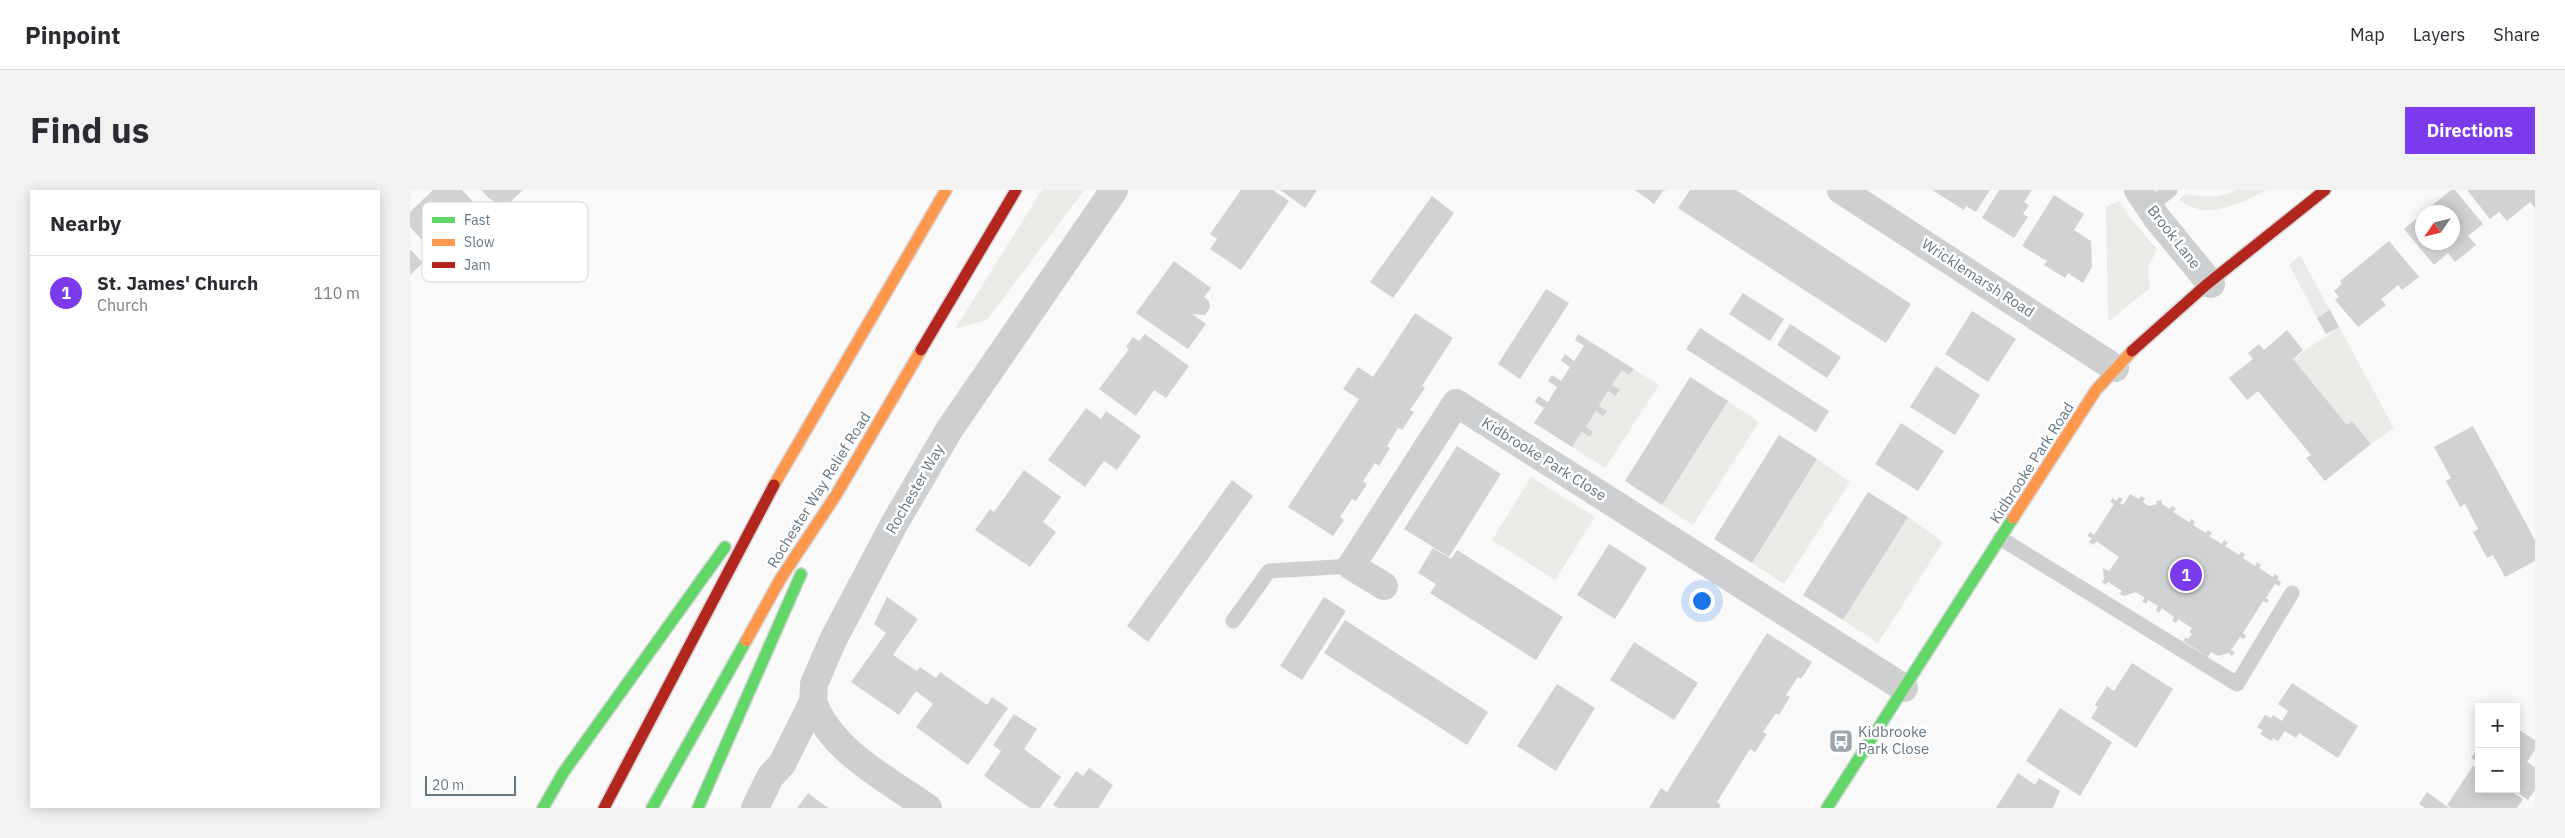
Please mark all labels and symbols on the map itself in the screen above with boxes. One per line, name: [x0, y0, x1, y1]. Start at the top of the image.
street label: Brook Lane: [2144, 201, 2205, 272]
legend: [422, 202, 588, 282]
north arrow: [2415, 205, 2460, 250]
text: Fast: [464, 211, 490, 229]
text: Slow: [464, 233, 495, 251]
street label: Wricklemarsh Road: [1918, 234, 2038, 321]
text: Jam: [464, 256, 491, 274]
street label: Kidbrooke Park Road: [1985, 399, 2078, 527]
street label: Rochester Way Relief Road: [763, 408, 874, 571]
street label: Kidbrooke Park Close: [1478, 412, 1610, 505]
street label: Rochester Way: [881, 440, 948, 537]
pin: 1: [2170, 556, 2202, 594]
your location: [1689, 588, 1715, 614]
place label: Kidbrooke Park Close: [1858, 722, 1929, 758]
bus stop icon: Kidbrooke Park Close: [1828, 728, 1854, 754]
scale bar: [425, 773, 516, 796]

